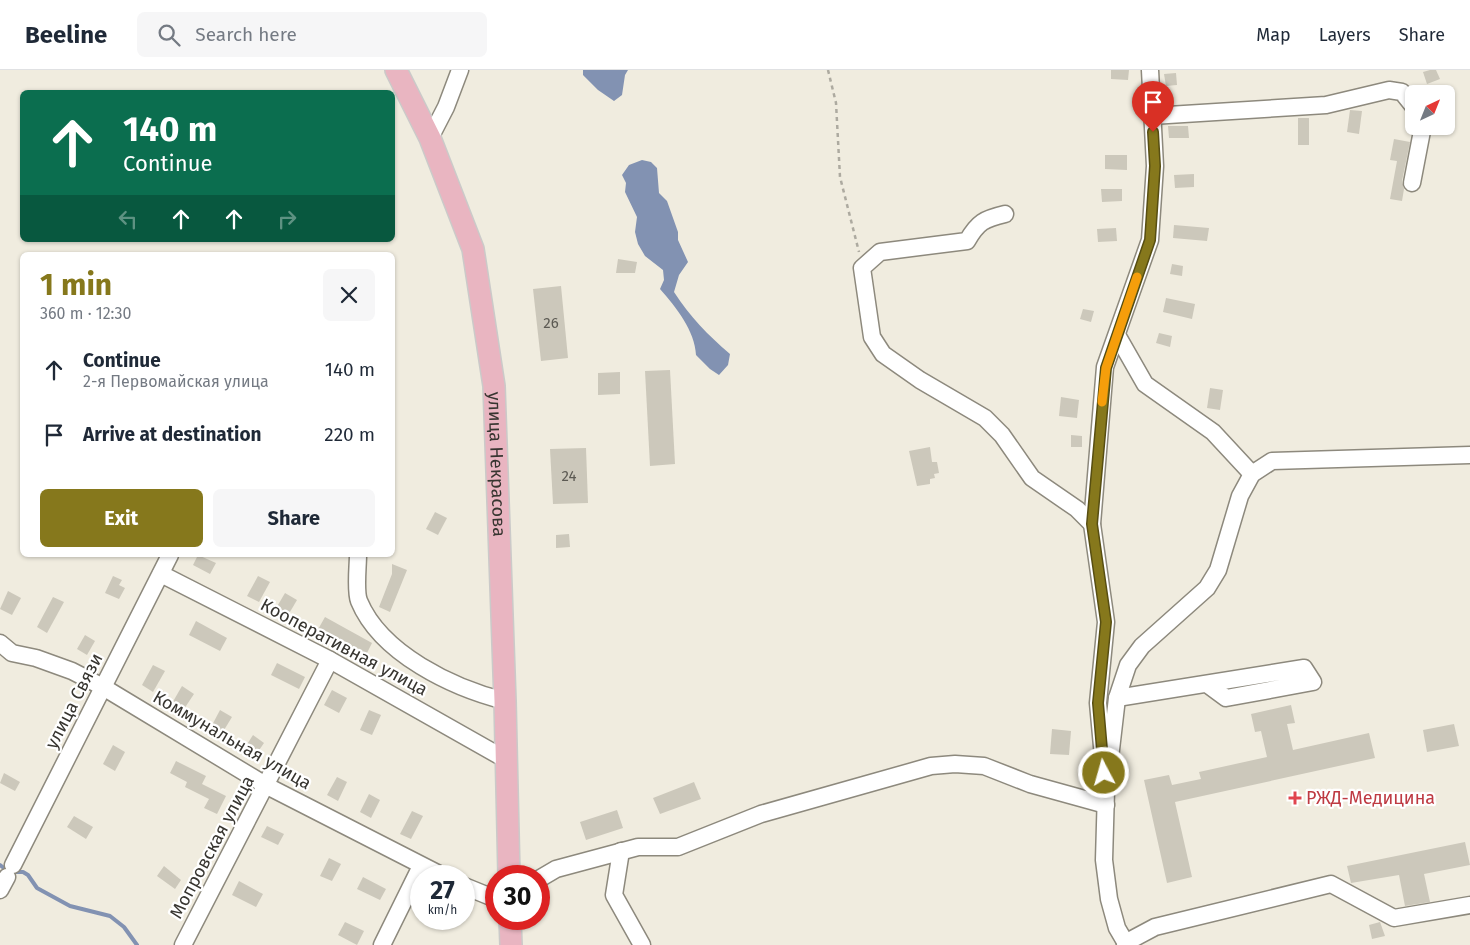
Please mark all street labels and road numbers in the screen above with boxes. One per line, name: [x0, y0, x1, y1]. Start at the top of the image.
street label: улица Некрасова: [483, 391, 510, 537]
street label: Кооперативная улица: [257, 594, 431, 700]
street label: улица Связи: [40, 649, 108, 753]
street label: Коммунальная улица: [149, 686, 315, 794]
street label: Мопровская улица: [165, 772, 259, 922]

